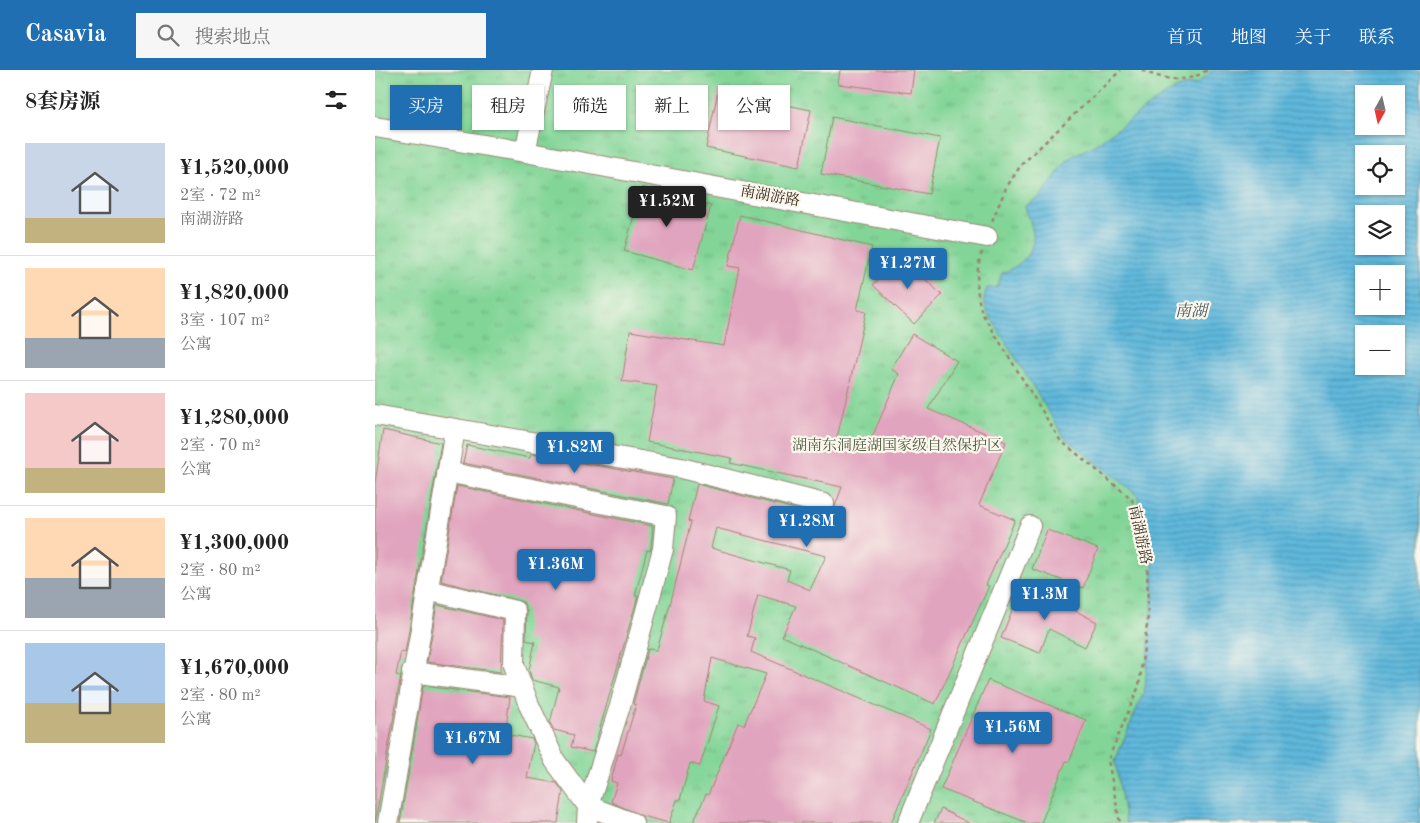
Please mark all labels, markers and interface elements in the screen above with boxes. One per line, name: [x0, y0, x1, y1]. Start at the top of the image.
search box: [136, 13, 486, 58]
icon: search: [154, 21, 182, 49]
text: Casavia: [25, 23, 106, 47]
text: 搜索地点: [194, 29, 270, 48]
text: 首页: [1167, 29, 1203, 47]
text: 地图: [1231, 29, 1267, 47]
text: 关于: [1295, 29, 1331, 47]
text: 联系: [1359, 29, 1395, 47]
chip: 买房: [390, 85, 462, 130]
chip: 租房: [472, 85, 544, 130]
chip: 筛选: [554, 85, 626, 130]
chip: 新上: [636, 85, 708, 130]
chip: 公寓: [718, 85, 790, 130]
north arrow: [1355, 85, 1405, 135]
map controls: [1355, 85, 1405, 375]
icon: filters: [322, 86, 350, 114]
text: 8套房源: [25, 92, 100, 113]
button: locate: [1355, 145, 1405, 195]
text: ¥1,520,000: [180, 158, 289, 179]
icon: home: [65, 163, 125, 223]
street label: 南湖游路: [739, 182, 801, 210]
pin: ¥1.52M: [626, 186, 708, 228]
text: 2室 · 72 m²: [180, 188, 261, 204]
text: ¥1.52M: [639, 194, 695, 210]
button: layers: [1355, 205, 1405, 255]
text: 南湖游路: [180, 212, 244, 228]
pin: ¥1.27M: [867, 248, 949, 290]
text: ¥1.27M: [880, 256, 936, 272]
button: +: [1355, 265, 1405, 315]
text: ¥1,820,000: [180, 283, 289, 304]
icon: home: [65, 288, 125, 348]
water label: 南湖: [1175, 302, 1210, 320]
text: 3室 · 107 m²: [180, 313, 270, 329]
button: −: [1355, 325, 1405, 375]
text: 公寓: [180, 337, 212, 353]
text: ¥1,280,000: [180, 408, 289, 429]
icon: home: [65, 413, 125, 473]
pin: ¥1.82M: [534, 432, 616, 474]
park label: 湖南东洞庭湖国家级自然保护区: [792, 437, 1002, 454]
text: 2室 · 70 m²: [180, 438, 261, 454]
text: ¥1.82M: [547, 440, 603, 456]
text: 公寓: [180, 462, 212, 478]
street label: 南湖游路: [1125, 504, 1155, 566]
pin: ¥1.28M: [766, 506, 848, 548]
text: ¥1.28M: [779, 514, 835, 530]
text: ¥1,300,000: [180, 533, 289, 554]
icon: home: [65, 538, 125, 598]
pin: ¥1.36M: [515, 548, 597, 591]
text: ¥1.36M: [528, 557, 584, 573]
text: 2室 · 80 m²: [180, 563, 261, 579]
pin: ¥1.3M: [1010, 578, 1080, 621]
text: 公寓: [180, 587, 212, 603]
text: ¥1.3M: [1022, 587, 1068, 603]
text: ¥1,670,000: [180, 658, 289, 679]
icon: home: [65, 663, 125, 723]
text: 2室 · 80 m²: [180, 688, 261, 704]
text: 公寓: [180, 712, 212, 728]
pin: ¥1.56M: [972, 712, 1054, 754]
text: ¥1.56M: [985, 720, 1041, 736]
pin: ¥1.67M: [432, 722, 514, 765]
text: ¥1.67M: [445, 731, 501, 747]

